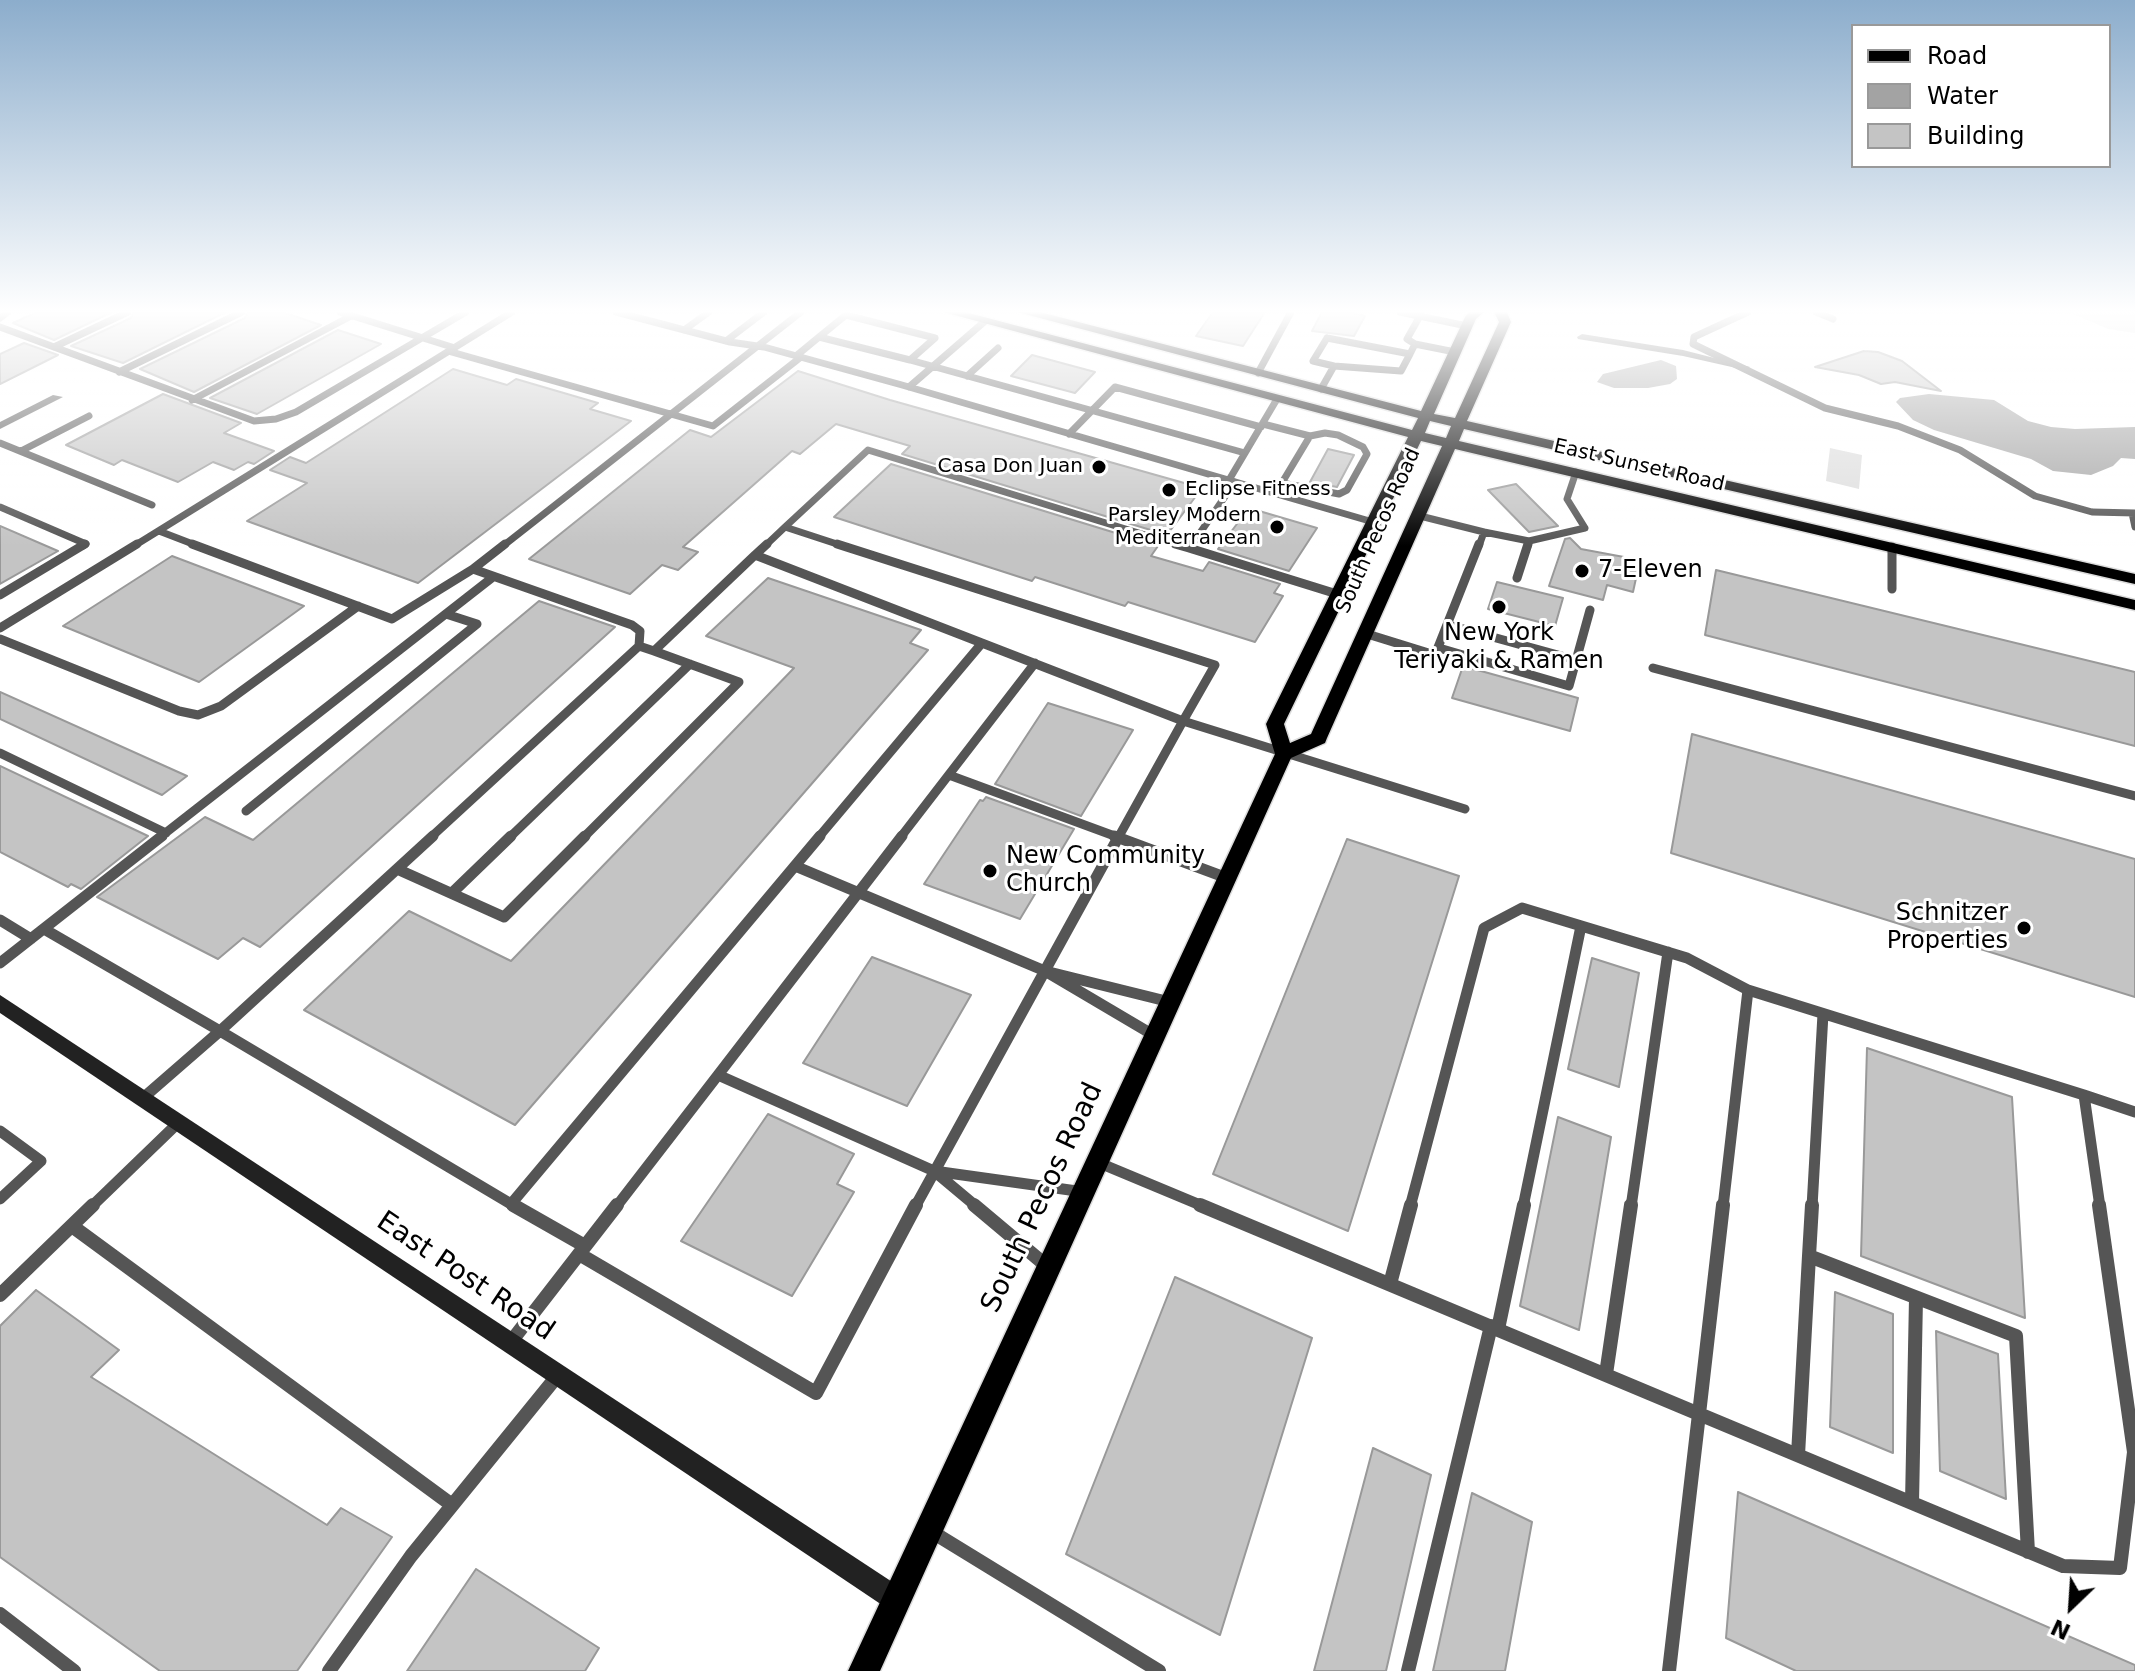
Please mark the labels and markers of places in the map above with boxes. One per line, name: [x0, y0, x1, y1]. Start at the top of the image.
place label: Casa Don Juan: [938, 455, 1083, 479]
marker: Casa Don Juan: [1090, 458, 1108, 476]
place label: Eclipse Fitness: [1185, 478, 1331, 502]
marker: Eclipse Fitness: [1160, 481, 1178, 499]
place label: Parsley Modern Mediterranean: [1108, 504, 1261, 551]
marker: Parsley Modern Mediterranean: [1268, 518, 1286, 536]
place label: 7-Eleven: [1598, 557, 1703, 585]
marker: 7-Eleven: [1573, 562, 1591, 580]
marker: New York Teriyaki & Ramen: [1490, 598, 1508, 616]
place label: New York Teriyaki & Ramen: [1394, 620, 1604, 676]
place label: New Community Church: [1006, 843, 1205, 899]
marker: New Community Church: [981, 862, 999, 880]
place label: Schnitzer Properties: [1887, 900, 2008, 956]
marker: Schnitzer Properties: [2015, 919, 2033, 937]

